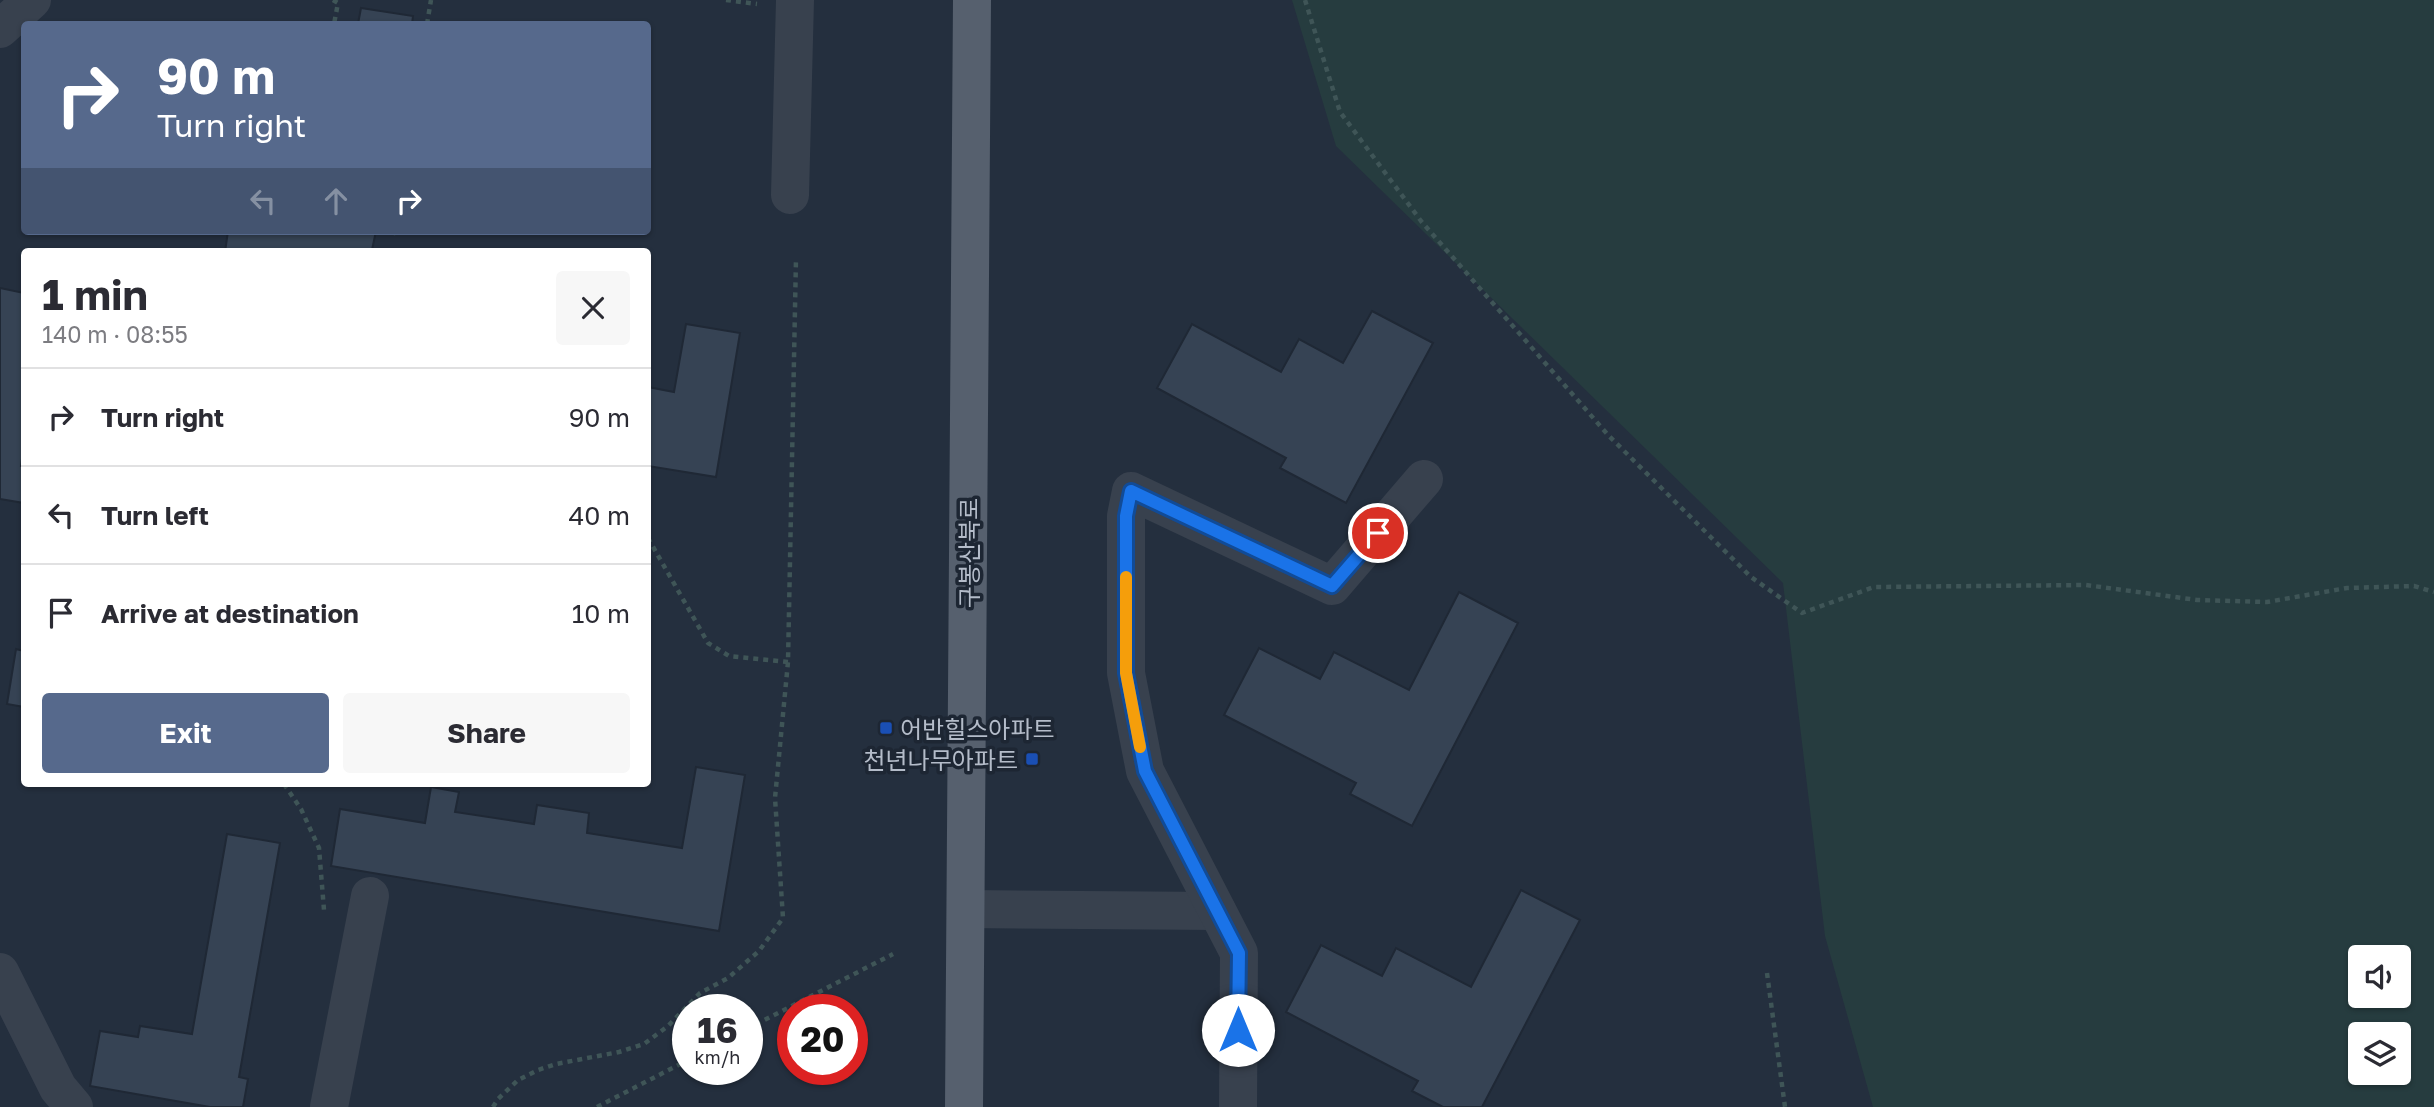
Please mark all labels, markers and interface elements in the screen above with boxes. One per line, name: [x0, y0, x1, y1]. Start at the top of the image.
text: 90 m: [157, 46, 275, 105]
icon: right: [42, 49, 133, 140]
text: Turn right: [157, 106, 306, 144]
icon: left: [244, 182, 282, 220]
icon: ahead: [317, 182, 355, 220]
icon: right: [390, 182, 428, 220]
text: 1 min: [42, 269, 148, 319]
button: close: [556, 271, 630, 345]
text: 140 m · 08:55: [42, 320, 188, 348]
icon: right: [42, 398, 80, 436]
text: Turn right: [101, 402, 224, 433]
text: 90 m: [569, 402, 630, 433]
icon: left: [42, 496, 80, 534]
street label: 구봉산북로: [954, 498, 983, 608]
text: Turn left: [101, 500, 209, 531]
text: 40 m: [569, 500, 630, 531]
pin: [1348, 503, 1408, 563]
icon: arrive: [1359, 514, 1397, 552]
icon: arrive: [42, 594, 80, 632]
text: Arrive at destination: [101, 598, 359, 629]
text: 10 m: [572, 598, 630, 629]
button: Exit: [42, 693, 329, 773]
button: Share: [343, 693, 630, 773]
place label: 어반힐스아파트: [900, 714, 1055, 743]
marker: 어반힐스아파트: [878, 720, 894, 736]
place label: 천년나무아파트: [863, 745, 1018, 774]
marker: 천년나무아파트: [1024, 751, 1040, 767]
map controls: [2348, 945, 2411, 1085]
button: sound: [2348, 945, 2411, 1008]
position arrow: [1201, 993, 1275, 1067]
speed limit sign: 20: [777, 994, 868, 1085]
text: 16: [697, 1009, 738, 1051]
button: layers: [2348, 1022, 2411, 1085]
text: km/h: [695, 1046, 740, 1068]

